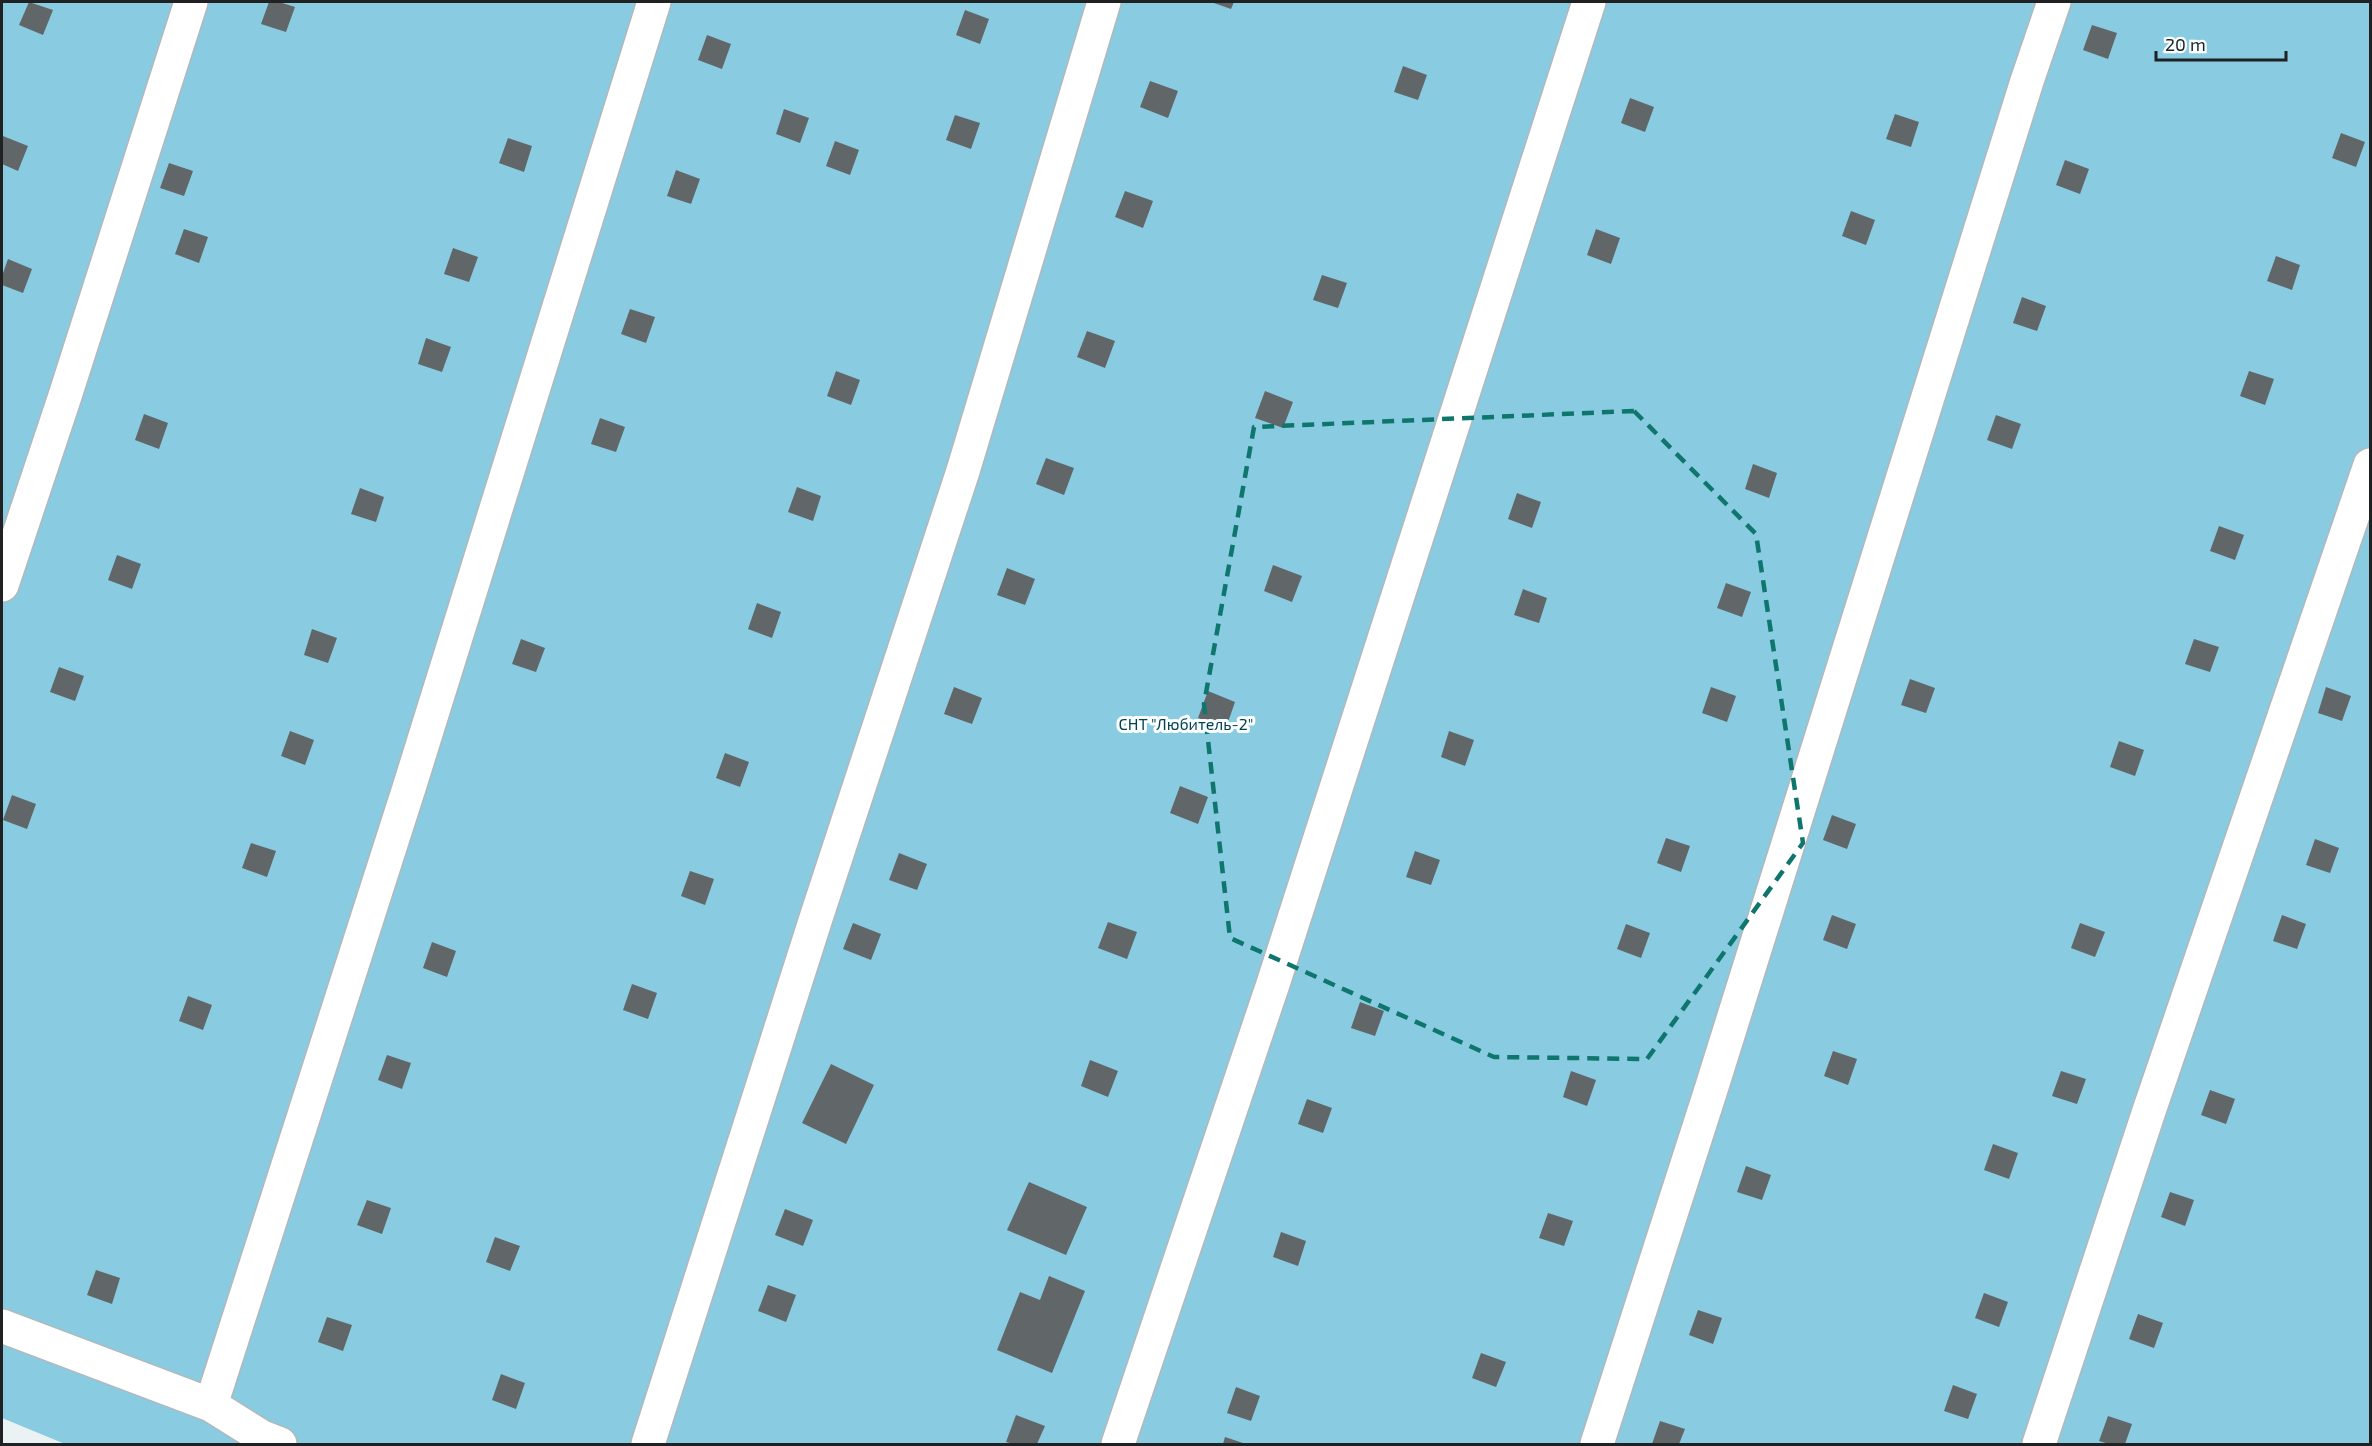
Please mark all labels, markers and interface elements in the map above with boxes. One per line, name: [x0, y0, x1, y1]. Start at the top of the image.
scale bar: [2156, 24, 2286, 62]
text: 20 m: [2165, 33, 2206, 55]
park label: СНТ "Любитель-2": [1119, 714, 1253, 733]

